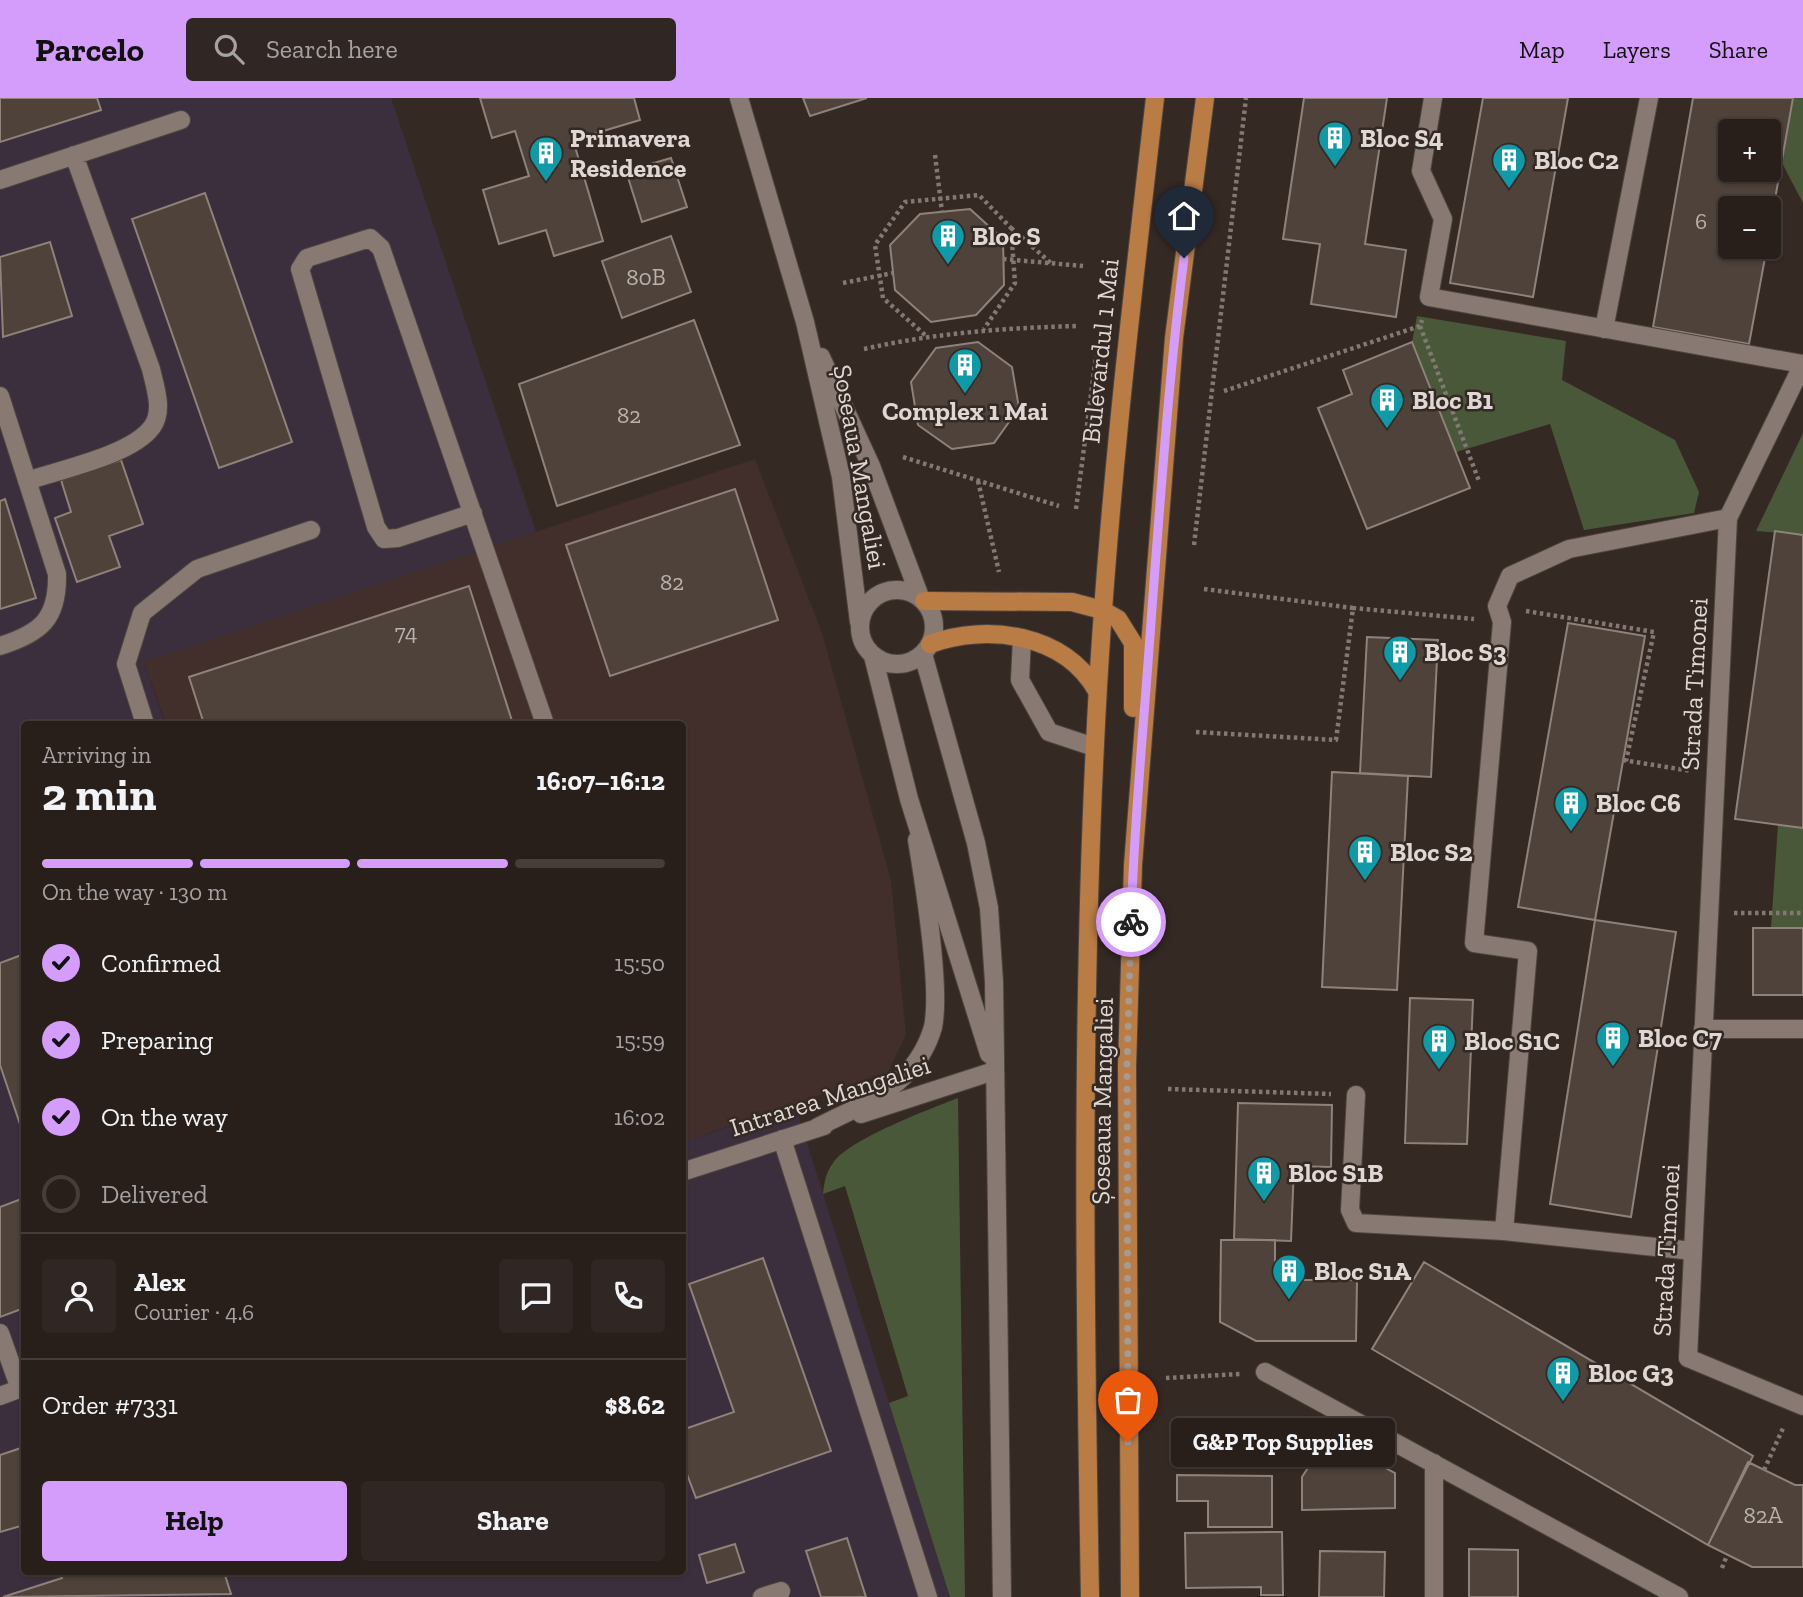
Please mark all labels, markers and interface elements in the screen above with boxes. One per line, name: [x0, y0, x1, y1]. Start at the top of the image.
search box: [186, 18, 676, 81]
text: Parcelo: [35, 30, 144, 69]
icon: search: [210, 30, 248, 68]
text: Search here: [266, 33, 398, 65]
text: Map: [1519, 35, 1565, 64]
text: Layers: [1603, 35, 1671, 64]
text: Share: [1709, 35, 1768, 64]
building icon: Bloc S4: [1316, 119, 1354, 168]
map controls: [1718, 119, 1781, 259]
button: +: [1718, 119, 1781, 182]
place label: Primavera Residence: [570, 122, 691, 184]
place label: Bloc S4: [1360, 122, 1444, 154]
building icon: Primavera Residence: [527, 134, 565, 183]
building icon: Bloc C2: [1490, 141, 1528, 190]
place label: Bloc C2: [1534, 144, 1619, 176]
pin: [1154, 186, 1214, 258]
button: −: [1718, 196, 1781, 259]
icon: home: [1165, 197, 1203, 235]
house number: 6: [1695, 207, 1707, 235]
building icon: Bloc S: [929, 217, 967, 266]
place label: Bloc S: [972, 220, 1041, 252]
street label: Bulevardul 1 Mai: [1074, 257, 1126, 445]
house number: 80B: [626, 263, 666, 291]
building icon: Complex 1 Mai: [946, 346, 984, 395]
street label: Șoseaua Mangaliei: [826, 362, 894, 572]
building icon: Bloc B1: [1368, 381, 1406, 430]
place label: Bloc B1: [1412, 384, 1493, 416]
place label: Complex 1 Mai: [882, 395, 1048, 427]
house number: 82: [617, 401, 641, 429]
house number: 82: [660, 568, 684, 596]
street label: Strada Timonei: [1673, 597, 1715, 771]
house number: 74: [395, 618, 417, 646]
building icon: Bloc S3: [1381, 633, 1419, 682]
place label: Bloc S3: [1424, 636, 1507, 668]
text: Arriving in: [42, 741, 151, 769]
text: 16:07–16:12: [536, 765, 665, 797]
text: 2 min: [42, 767, 157, 822]
building icon: Bloc C6: [1552, 784, 1590, 833]
place label: Bloc C6: [1596, 787, 1681, 819]
building icon: Bloc S2: [1346, 833, 1384, 882]
place label: Bloc S2: [1390, 836, 1473, 868]
text: On the way · 130 m: [42, 878, 227, 906]
courier: [1096, 887, 1166, 957]
icon: bike: [1112, 903, 1150, 941]
icon: check: [42, 944, 80, 982]
text: Confirmed: [101, 947, 221, 979]
text: 15:50: [614, 949, 665, 977]
street label: Șoseaua Mangaliei: [1084, 997, 1120, 1205]
building icon: Bloc C7: [1594, 1019, 1632, 1068]
icon: check: [42, 1021, 80, 1059]
building icon: Bloc S1C: [1420, 1022, 1458, 1071]
place label: Bloc C7: [1638, 1022, 1722, 1054]
text: Preparing: [101, 1024, 213, 1056]
place label: Bloc S1C: [1464, 1025, 1560, 1057]
text: 15:59: [615, 1026, 665, 1054]
street label: Intrarea Mangaliei: [726, 1049, 934, 1143]
icon: check: [42, 1098, 80, 1136]
text: On the way: [101, 1101, 228, 1133]
text: 16:02: [614, 1103, 665, 1131]
building icon: Bloc S1B: [1245, 1154, 1283, 1203]
place label: Bloc S1B: [1288, 1157, 1383, 1189]
street label: Strada Timonei: [1645, 1163, 1687, 1337]
text: Delivered: [101, 1178, 208, 1210]
building icon: Bloc S1A: [1270, 1252, 1308, 1301]
place label: Bloc S1A: [1314, 1255, 1411, 1287]
button: person: [42, 1259, 116, 1333]
button: chat: [499, 1259, 573, 1333]
button: phone: [591, 1259, 665, 1333]
text: Alex: [134, 1266, 186, 1298]
text: Courier · 4.6: [134, 1298, 254, 1326]
building icon: Bloc G3: [1544, 1354, 1582, 1403]
place label: Bloc G3: [1588, 1357, 1674, 1389]
pin: [1098, 1370, 1158, 1442]
icon: bag: [1109, 1381, 1147, 1419]
text: Order #7331: [42, 1389, 178, 1421]
text: $8.62: [605, 1389, 665, 1421]
callout: G&P Top Supplies: [1170, 1418, 1394, 1466]
text: G&P Top Supplies: [1193, 1428, 1373, 1456]
button: Help: [42, 1481, 347, 1561]
button: Share: [361, 1481, 665, 1561]
house number: 82A: [1743, 1501, 1784, 1529]

